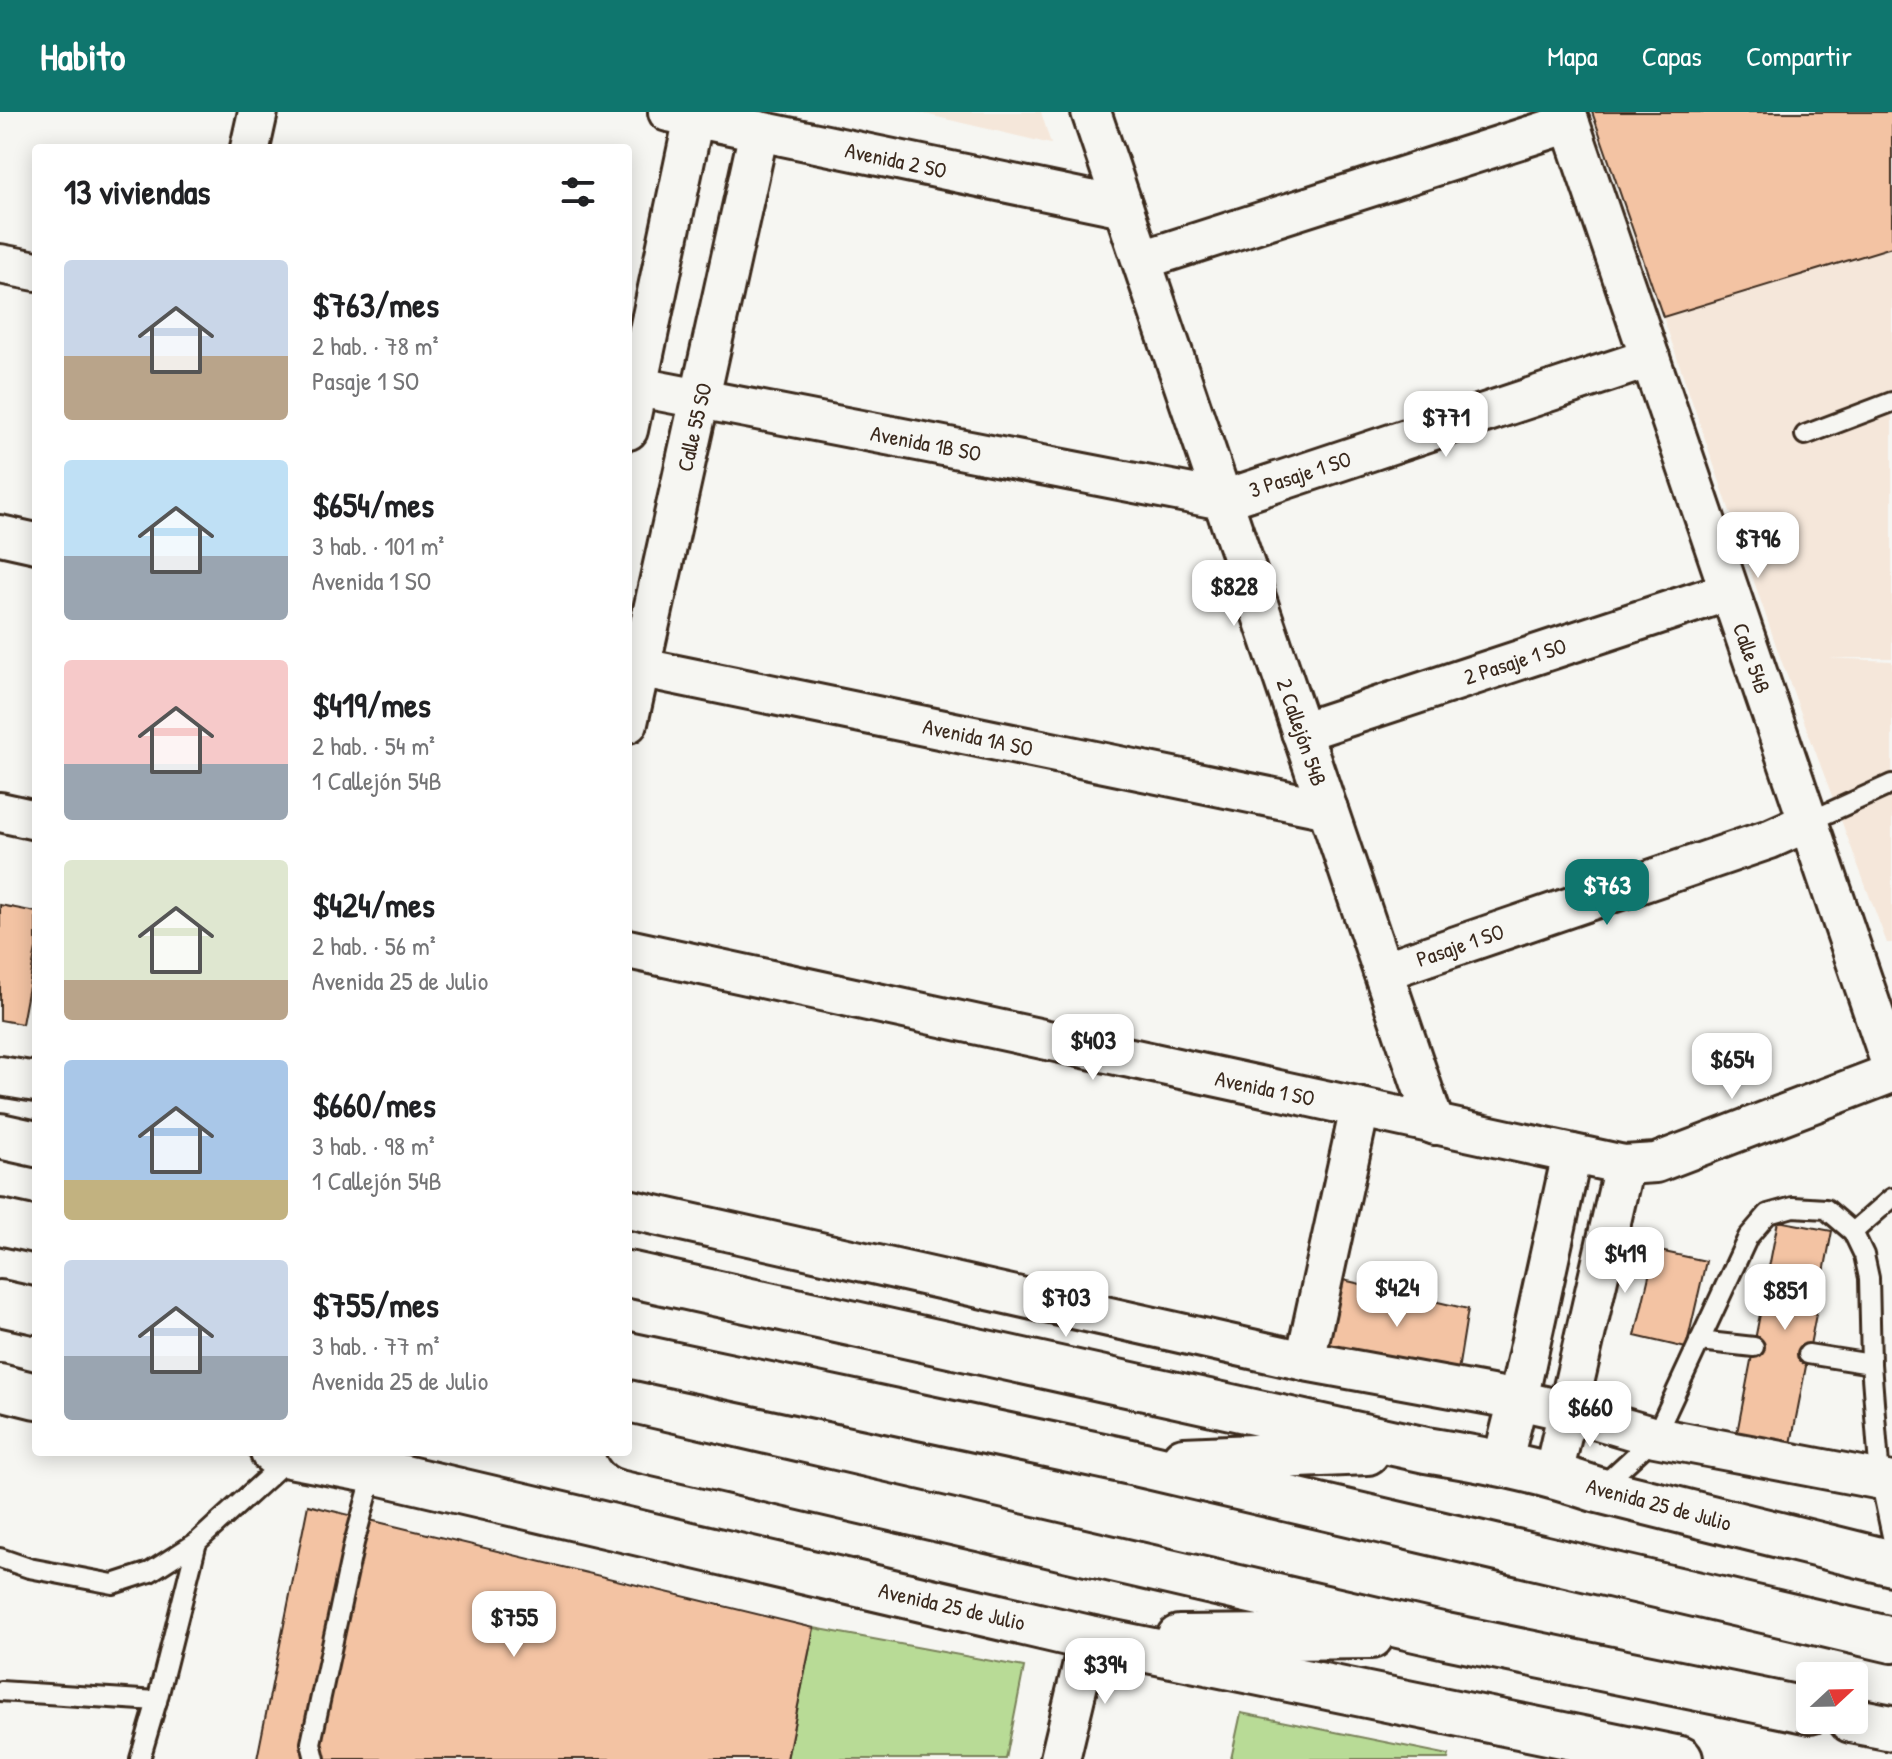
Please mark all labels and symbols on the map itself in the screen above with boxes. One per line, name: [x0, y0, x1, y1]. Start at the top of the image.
street label: Avenida 2 SO: [842, 135, 950, 185]
street label: Calle 55 SO: [669, 380, 719, 474]
pin: $771: [1399, 391, 1493, 459]
street label: Avenida 1B SO: [868, 418, 984, 468]
street label: 3 Pasaje 1 SO: [1245, 443, 1355, 505]
pin: $796: [1711, 512, 1805, 580]
pin: $828: [1187, 560, 1281, 628]
street label: Calle 54B: [1726, 619, 1778, 697]
street label: 2 Pasaje 1 SO: [1460, 630, 1570, 692]
street label: 2 Callejón 54B: [1270, 674, 1334, 790]
street label: Avenida 1A SO: [920, 711, 1036, 763]
pin: $763: [1560, 859, 1654, 927]
street label: Pasaje 1 SO: [1412, 916, 1508, 974]
pin: $403: [1046, 1014, 1140, 1082]
pin: $654: [1685, 1033, 1779, 1101]
street label: Avenida 1 SO: [1213, 1063, 1317, 1113]
pin: $419: [1578, 1227, 1672, 1295]
pin: $424: [1350, 1261, 1444, 1329]
pin: $851: [1738, 1264, 1832, 1332]
pin: $703: [1019, 1271, 1113, 1339]
pin: $660: [1543, 1381, 1637, 1449]
street label: Avenida 25 de Julio: [1583, 1470, 1735, 1538]
street label: Avenida 25 de Julio: [876, 1575, 1028, 1637]
pin: $755: [467, 1591, 561, 1659]
pin: $394: [1058, 1638, 1152, 1706]
north arrow: [1796, 1662, 1868, 1734]

